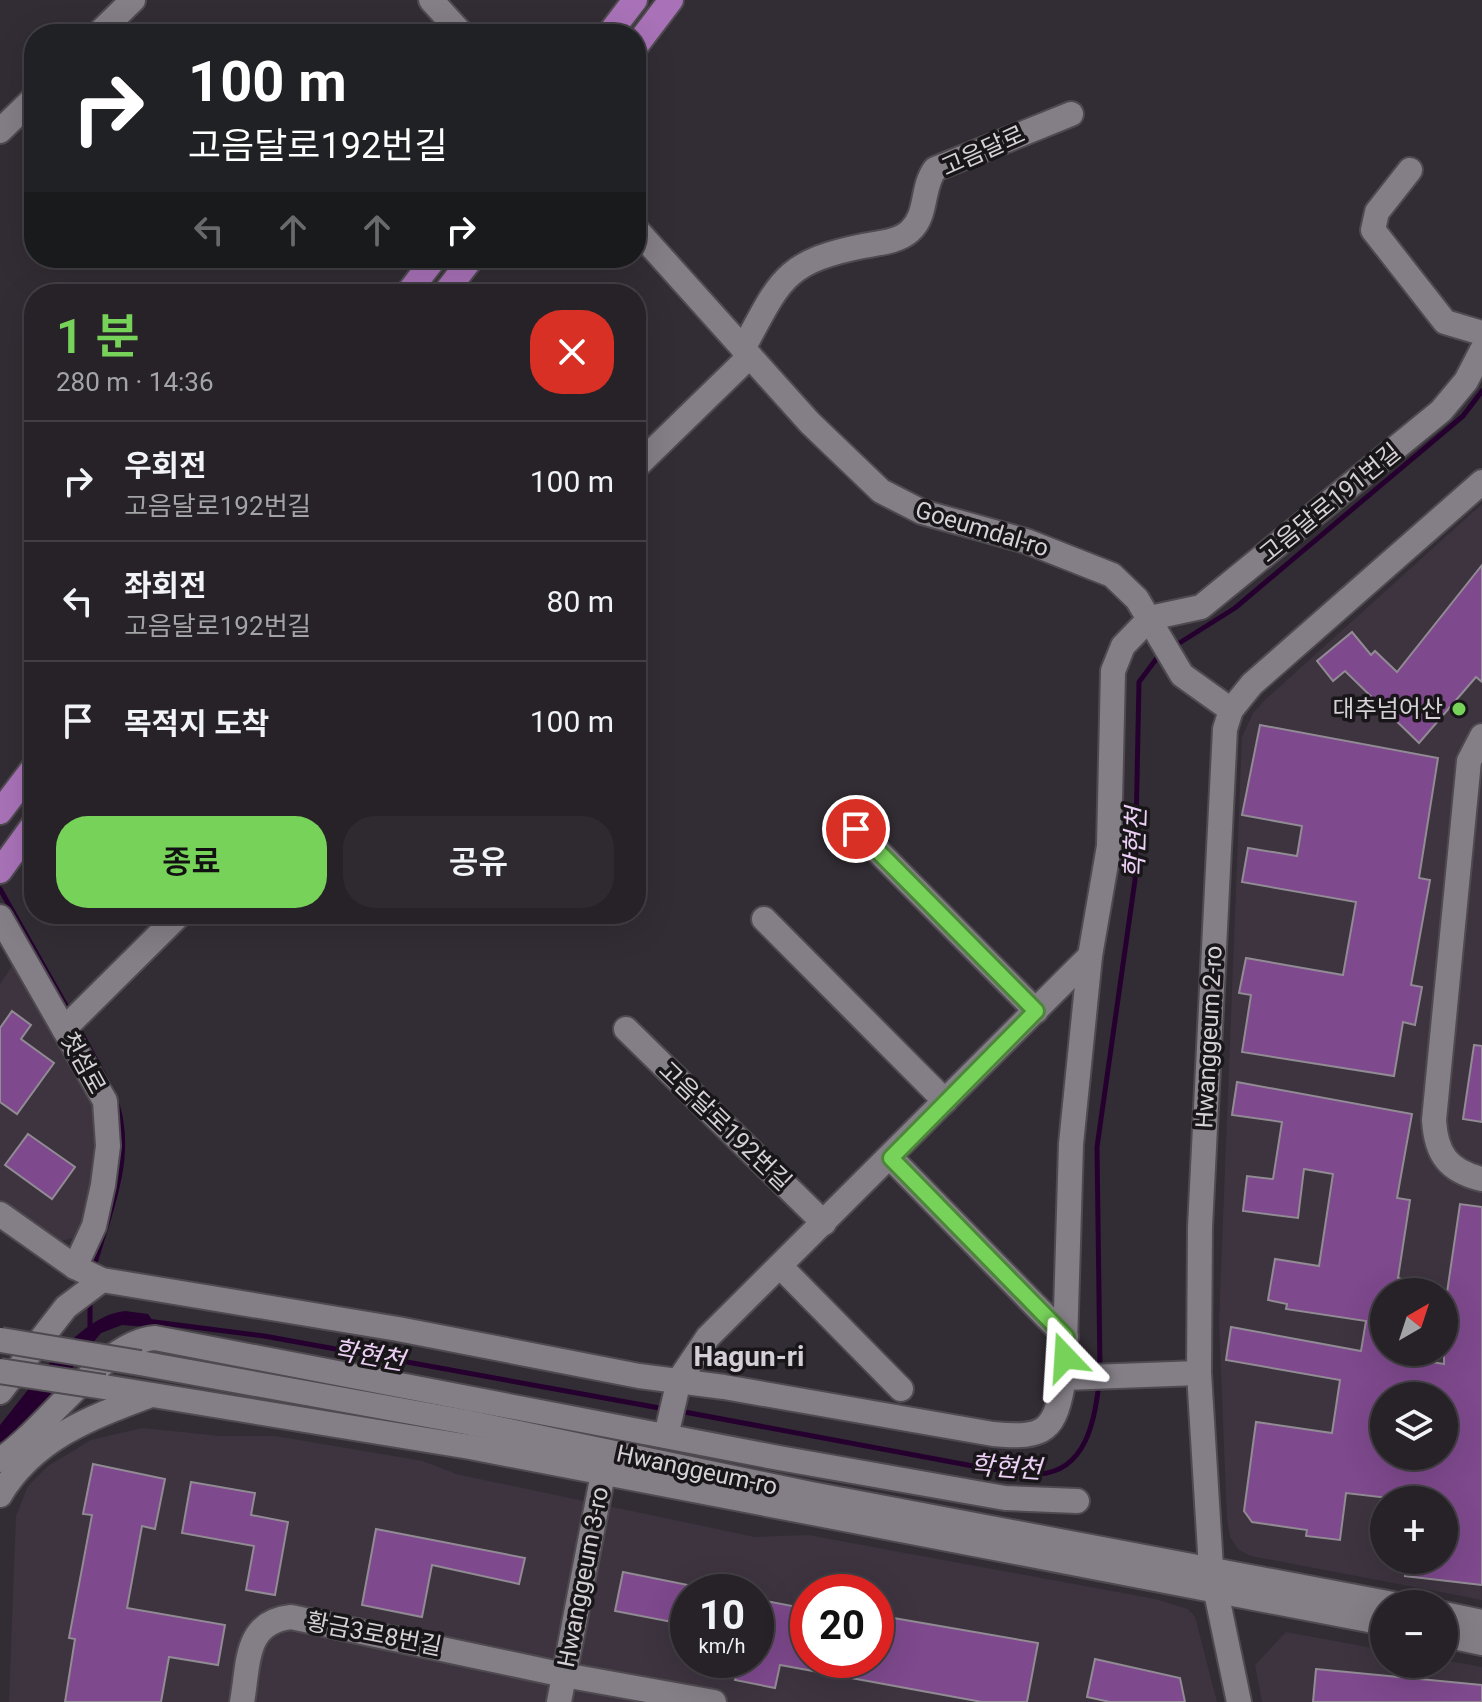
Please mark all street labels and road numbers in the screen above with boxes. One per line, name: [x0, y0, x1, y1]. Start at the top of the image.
street label: 고음달로: [937, 120, 1029, 182]
street label: 고음달로191번길: [1254, 438, 1406, 568]
street label: Goeumdal-ro: [912, 495, 1052, 563]
street label: Hwanggeum 2-ro: [1190, 945, 1228, 1129]
street label: 첫섬로: [55, 1027, 111, 1099]
street label: 고음달로192번길: [653, 1056, 797, 1196]
street label: Hwanggeum-ro: [614, 1439, 780, 1501]
street label: Hwanggeum 3-ro: [552, 1484, 614, 1670]
street label: 황금3로8번길: [304, 1607, 444, 1661]

